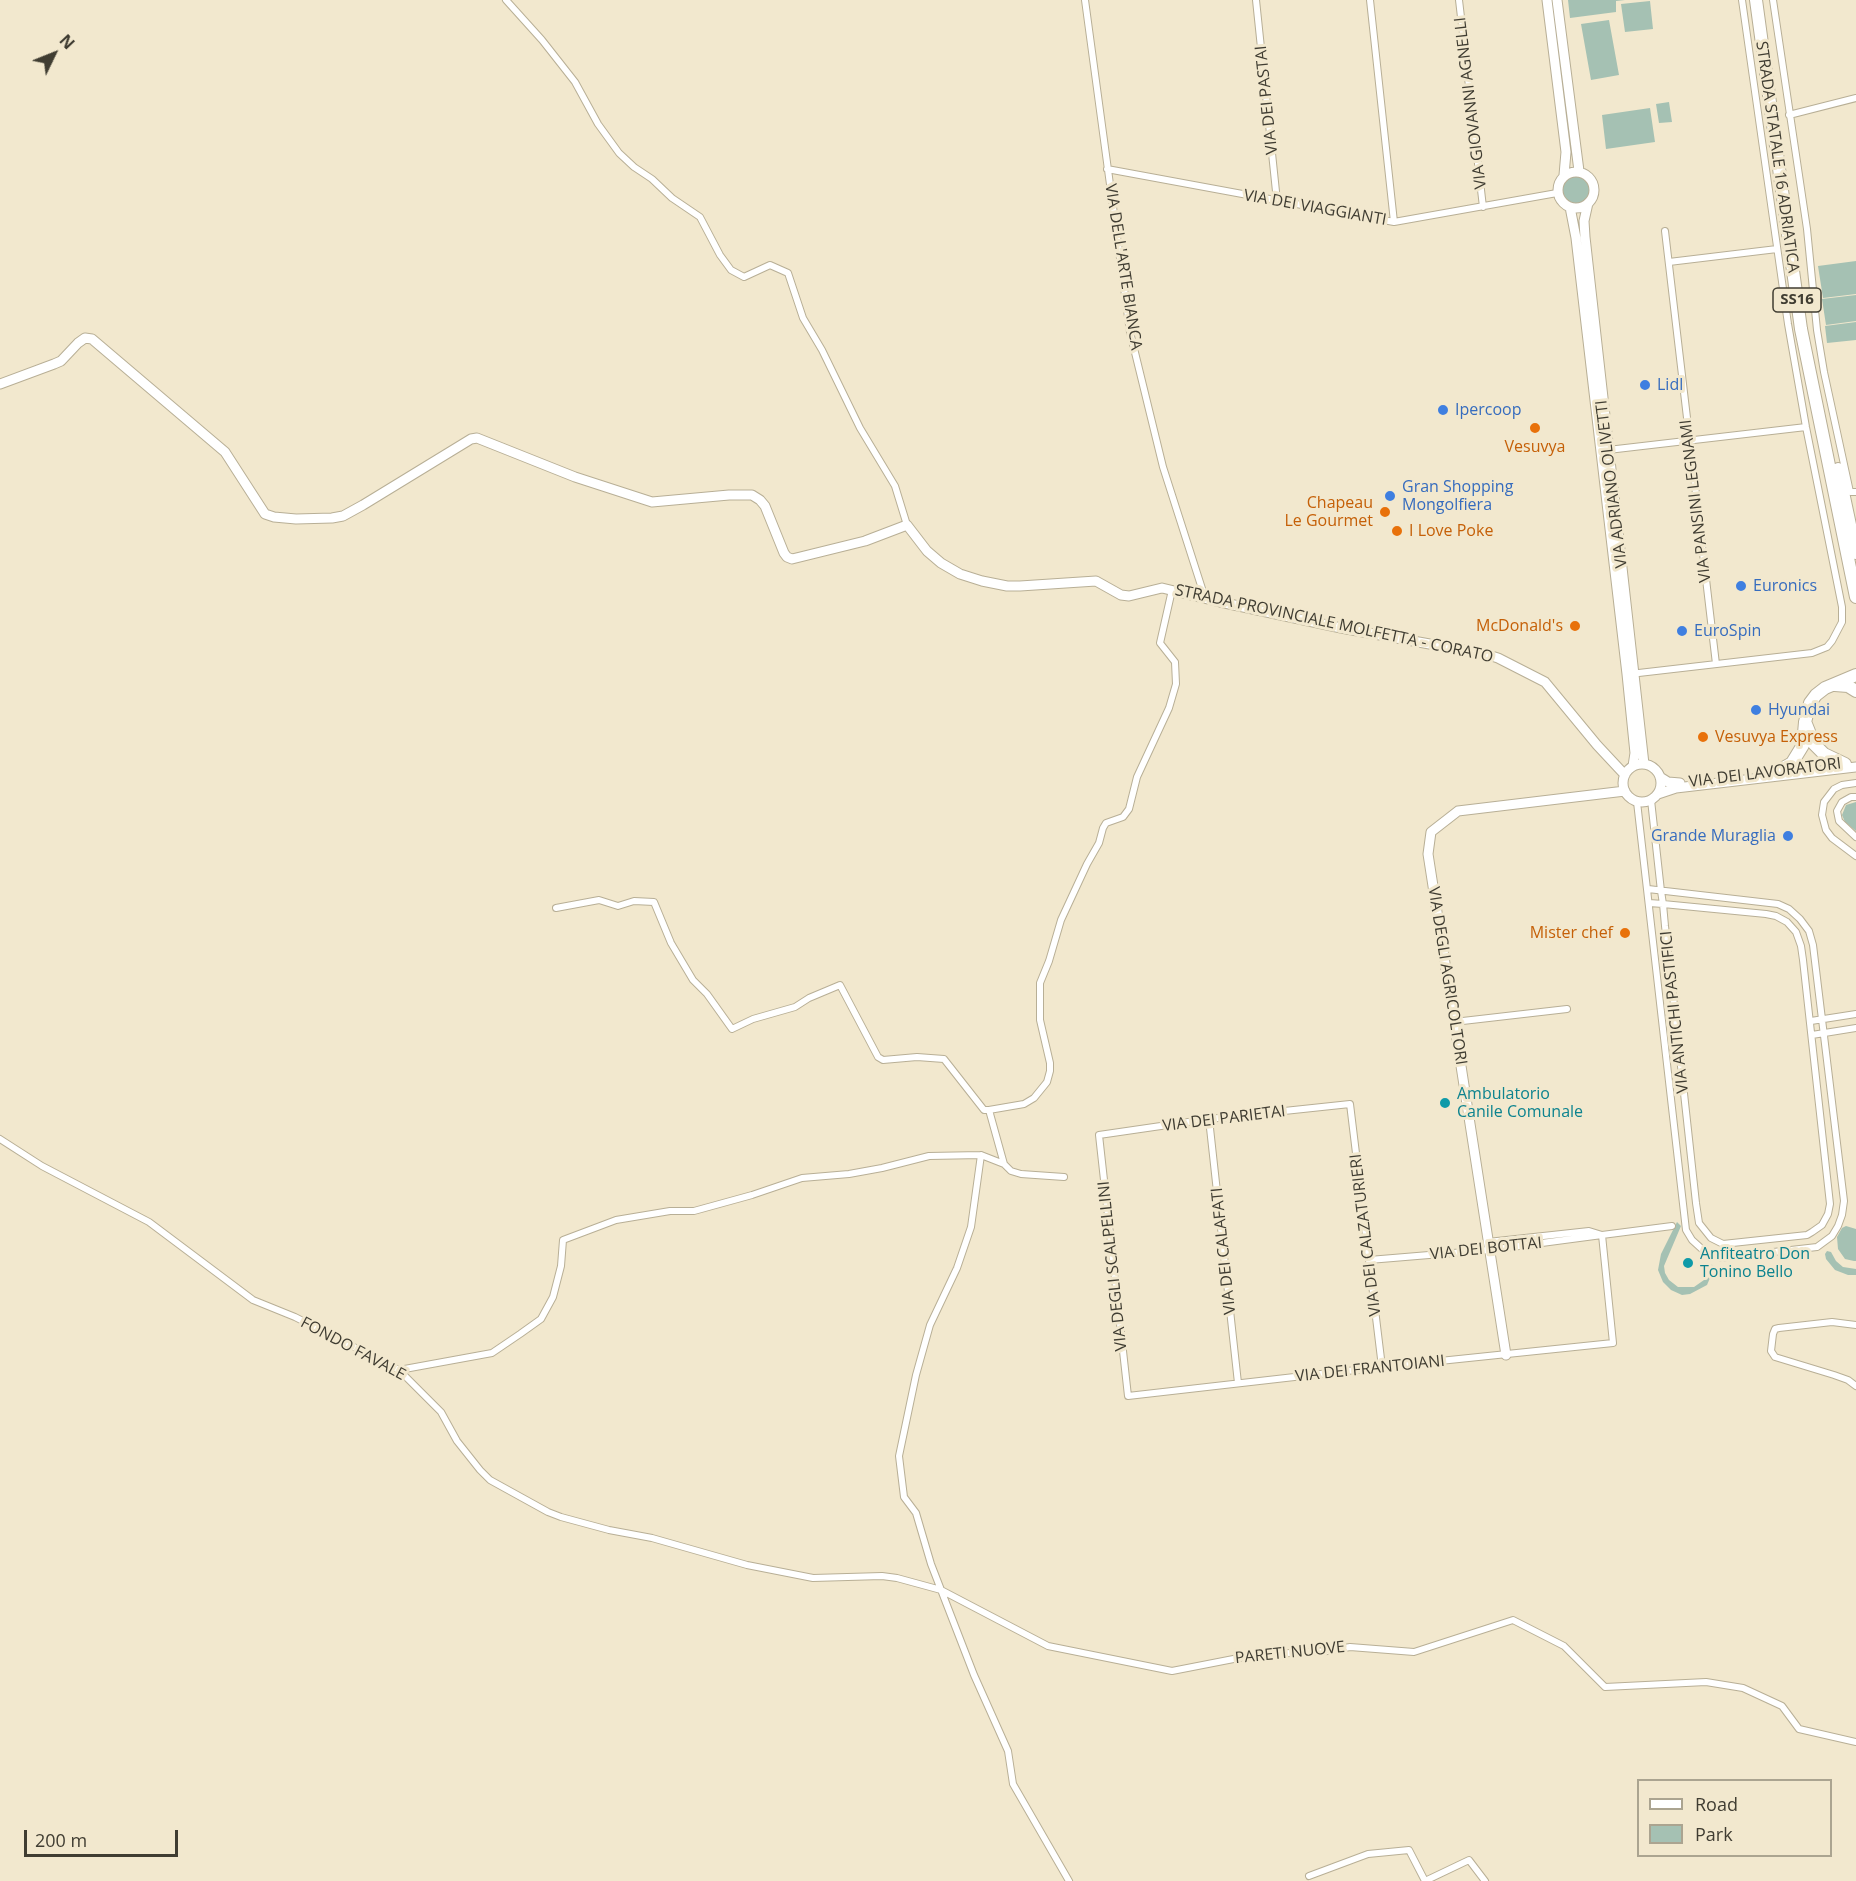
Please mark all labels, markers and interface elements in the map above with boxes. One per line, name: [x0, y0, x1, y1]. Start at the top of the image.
street label: VIA GIOVANNI AGNELLI: [1451, 16, 1491, 190]
north arrow: [24, 24, 84, 84]
text: N: [55, 29, 80, 54]
street label: STRADA STATALE 16 ADRIATICA: [1751, 40, 1803, 274]
street label: VIA DEI PASTAI: [1252, 45, 1282, 155]
street label: VIA DELL'ARTE BIANCA: [1100, 183, 1146, 351]
street label: VIA DEI VIAGGIANTI: [1242, 186, 1388, 230]
road number: SS16: [1773, 288, 1821, 312]
place label: Lidl: [1657, 375, 1683, 395]
marker: Lidl: [1638, 378, 1652, 392]
street label: VIA ADRIANO OLIVETTI: [1592, 399, 1632, 569]
place label: Ipercoop: [1455, 400, 1521, 420]
marker: Ipercoop: [1436, 403, 1450, 417]
street label: VIA PANSINI LEGNAMI: [1676, 418, 1716, 584]
marker: Vesuvya: [1528, 421, 1542, 435]
place label: Vesuvya: [1505, 437, 1565, 457]
place label: Gran Shopping Mongolfiera: [1402, 477, 1513, 515]
marker: Gran Shopping Mongolfiera: [1383, 489, 1397, 503]
place label: Chapeau Le Gourmet: [1284, 493, 1373, 531]
marker: Chapeau Le Gourmet: [1378, 505, 1392, 519]
place label: I Love Poke: [1409, 521, 1493, 541]
marker: I Love Poke: [1390, 524, 1404, 538]
place label: Euronics: [1753, 576, 1817, 596]
marker: Euronics: [1734, 579, 1748, 593]
street label: STRADA PROVINCIALE MOLFETTA - CORATO: [1173, 581, 1495, 667]
place label: McDonald's: [1476, 616, 1563, 636]
marker: McDonald's: [1568, 619, 1582, 633]
place label: EuroSpin: [1694, 621, 1761, 641]
marker: EuroSpin: [1675, 624, 1689, 638]
place label: Hyundai: [1768, 700, 1830, 720]
marker: Hyundai: [1749, 703, 1763, 717]
place label: Vesuvya Express: [1715, 727, 1838, 747]
marker: Vesuvya Express: [1696, 730, 1710, 744]
street label: VIA DEI LAVORATORI: [1688, 754, 1842, 792]
place label: Grande Muraglia: [1651, 826, 1776, 846]
marker: Grande Muraglia: [1781, 829, 1795, 843]
street label: VIA DEGLI AGRICOLTORI: [1423, 886, 1471, 1066]
place label: Mister chef: [1530, 923, 1613, 943]
marker: Mister chef: [1618, 926, 1632, 940]
street label: VIA ANTICHI PASTIFICI: [1657, 930, 1693, 1094]
place label: Ambulatorio Canile Comunale: [1457, 1084, 1583, 1122]
marker: Ambulatorio Canile Comunale: [1438, 1096, 1452, 1110]
street label: VIA DEI PARIETAI: [1161, 1102, 1287, 1136]
street label: VIA DEI CALZATURIERI: [1347, 1153, 1385, 1317]
street label: VIA DEGLI SCALPELLINI: [1095, 1180, 1131, 1352]
street label: VIA DEI CALAFATI: [1208, 1186, 1240, 1316]
street label: VIA DEI BOTTAI: [1429, 1234, 1543, 1264]
place label: Anfiteatro Don Tonino Bello: [1700, 1244, 1810, 1282]
marker: Anfiteatro Don Tonino Bello: [1681, 1256, 1695, 1270]
street label: FONDO FAVALE: [297, 1313, 409, 1385]
street label: VIA DEI FRANTOIANI: [1294, 1352, 1446, 1386]
street label: PARETI NUOVE: [1234, 1638, 1346, 1668]
legend: [1637, 1779, 1832, 1857]
text: Road: [1695, 1792, 1738, 1816]
scale bar: [27, 1818, 182, 1856]
text: Park: [1695, 1822, 1733, 1846]
text: 200 m: [35, 1828, 87, 1852]

